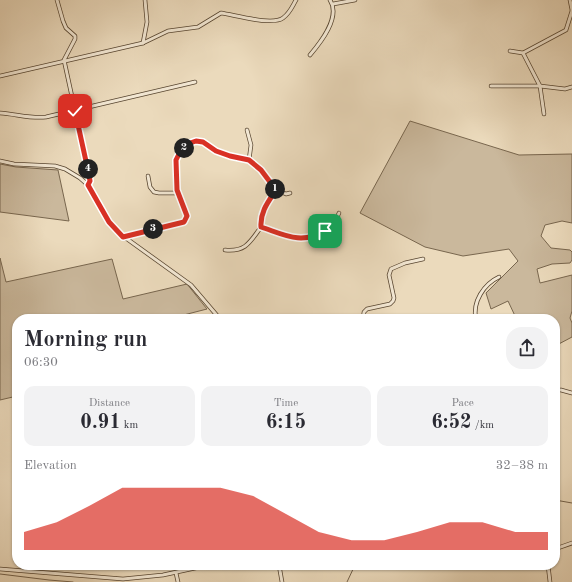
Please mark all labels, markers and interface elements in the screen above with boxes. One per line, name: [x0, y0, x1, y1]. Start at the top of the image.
pin: [58, 94, 92, 128]
icon: check: [64, 100, 86, 122]
pin: 2: [174, 138, 194, 158]
text: 2: [181, 142, 187, 153]
pin: 4: [78, 159, 98, 179]
text: 4: [85, 163, 91, 174]
pin: 1: [265, 179, 285, 199]
text: 1: [272, 183, 278, 194]
pin: [308, 214, 342, 248]
pin: 3: [143, 219, 163, 239]
icon: arrive: [314, 220, 336, 242]
text: 3: [150, 223, 156, 234]
button: share: [506, 327, 548, 369]
text: Morning run: [24, 329, 147, 351]
text: 06:30: [24, 356, 58, 369]
text: Distance: [89, 398, 130, 409]
text: Time: [274, 398, 298, 409]
text: Pace: [452, 398, 474, 409]
text: 0.91: [80, 413, 121, 433]
text: 6:15: [266, 413, 306, 433]
text: 6:52: [431, 413, 472, 433]
text: km: [121, 420, 138, 431]
text: /km: [472, 420, 494, 431]
text: Elevation: [24, 459, 77, 472]
text: 32–38 m: [496, 459, 548, 472]

